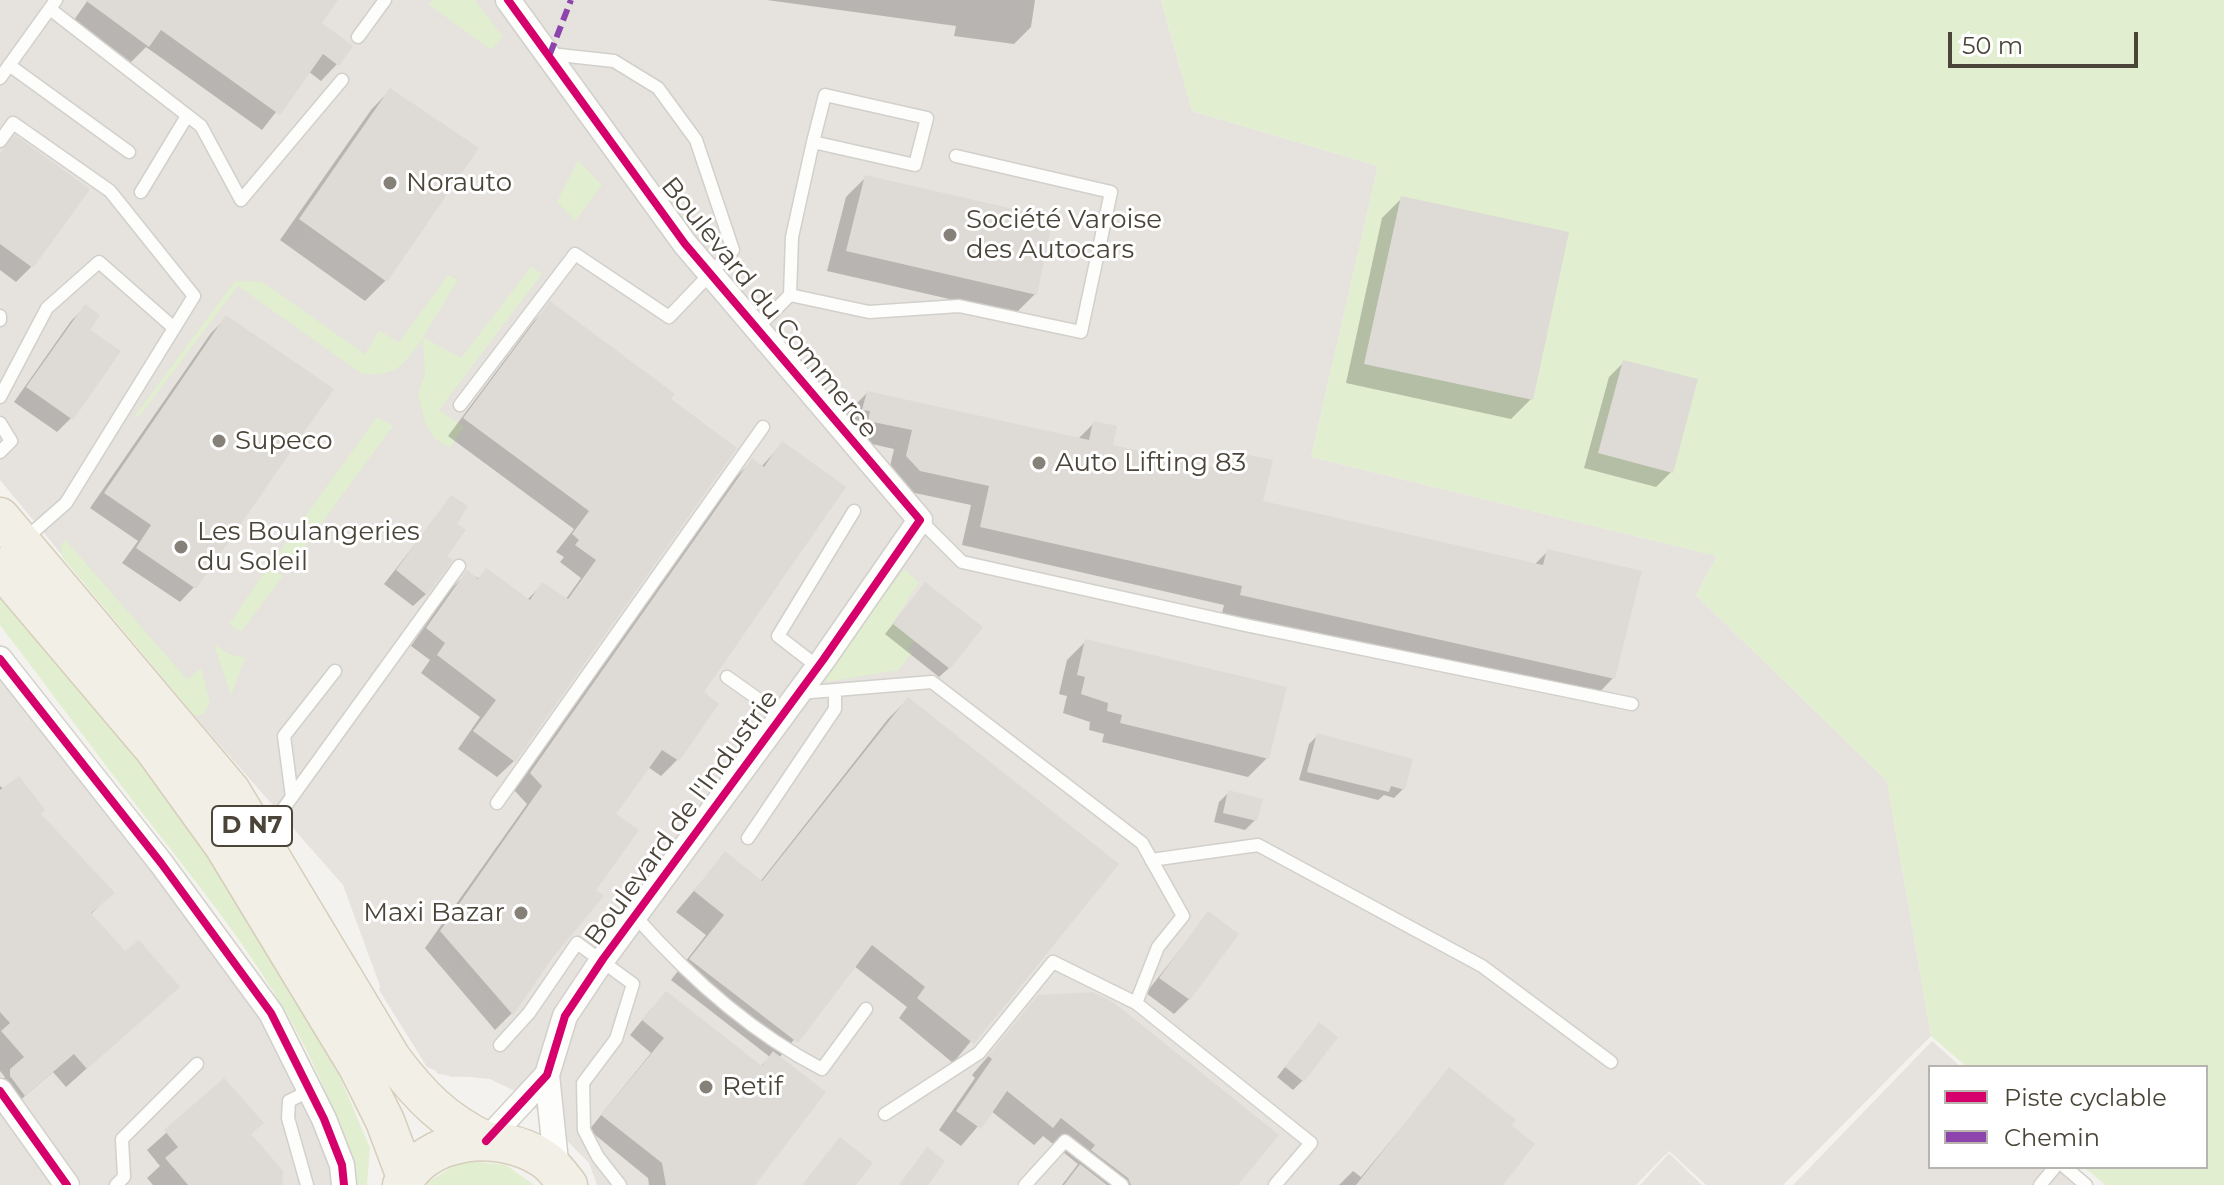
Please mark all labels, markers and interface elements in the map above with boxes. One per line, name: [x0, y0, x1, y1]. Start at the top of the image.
scale bar: [1952, 16, 2142, 66]
text: 50 m: [1962, 31, 2023, 60]
place label: Norauto: [406, 167, 512, 199]
street label: Boulevard du Commerce: [654, 171, 884, 445]
marker: Norauto: [381, 174, 399, 192]
place label: Société Varoise des Autocars: [966, 204, 1162, 266]
marker: Société Varoise des Autocars: [941, 226, 959, 244]
place label: Supeco: [235, 425, 333, 457]
marker: Supeco: [210, 432, 228, 450]
place label: Auto Lifting 83: [1055, 447, 1246, 479]
marker: Auto Lifting 83: [1030, 454, 1048, 472]
place label: Les Boulangeries du Soleil: [197, 516, 420, 578]
marker: Les Boulangeries du Soleil: [172, 538, 190, 556]
street label: Boulevard de l'Industrie: [579, 684, 785, 952]
road number: D N7: [212, 806, 292, 846]
place label: Maxi Bazar: [363, 897, 505, 929]
marker: Maxi Bazar: [512, 904, 530, 922]
legend: [1928, 1065, 2208, 1169]
place label: Retif: [722, 1071, 783, 1103]
marker: Retif: [697, 1078, 715, 1096]
text: Piste cyclable: [2004, 1083, 2167, 1112]
text: Chemin: [2004, 1123, 2100, 1152]

